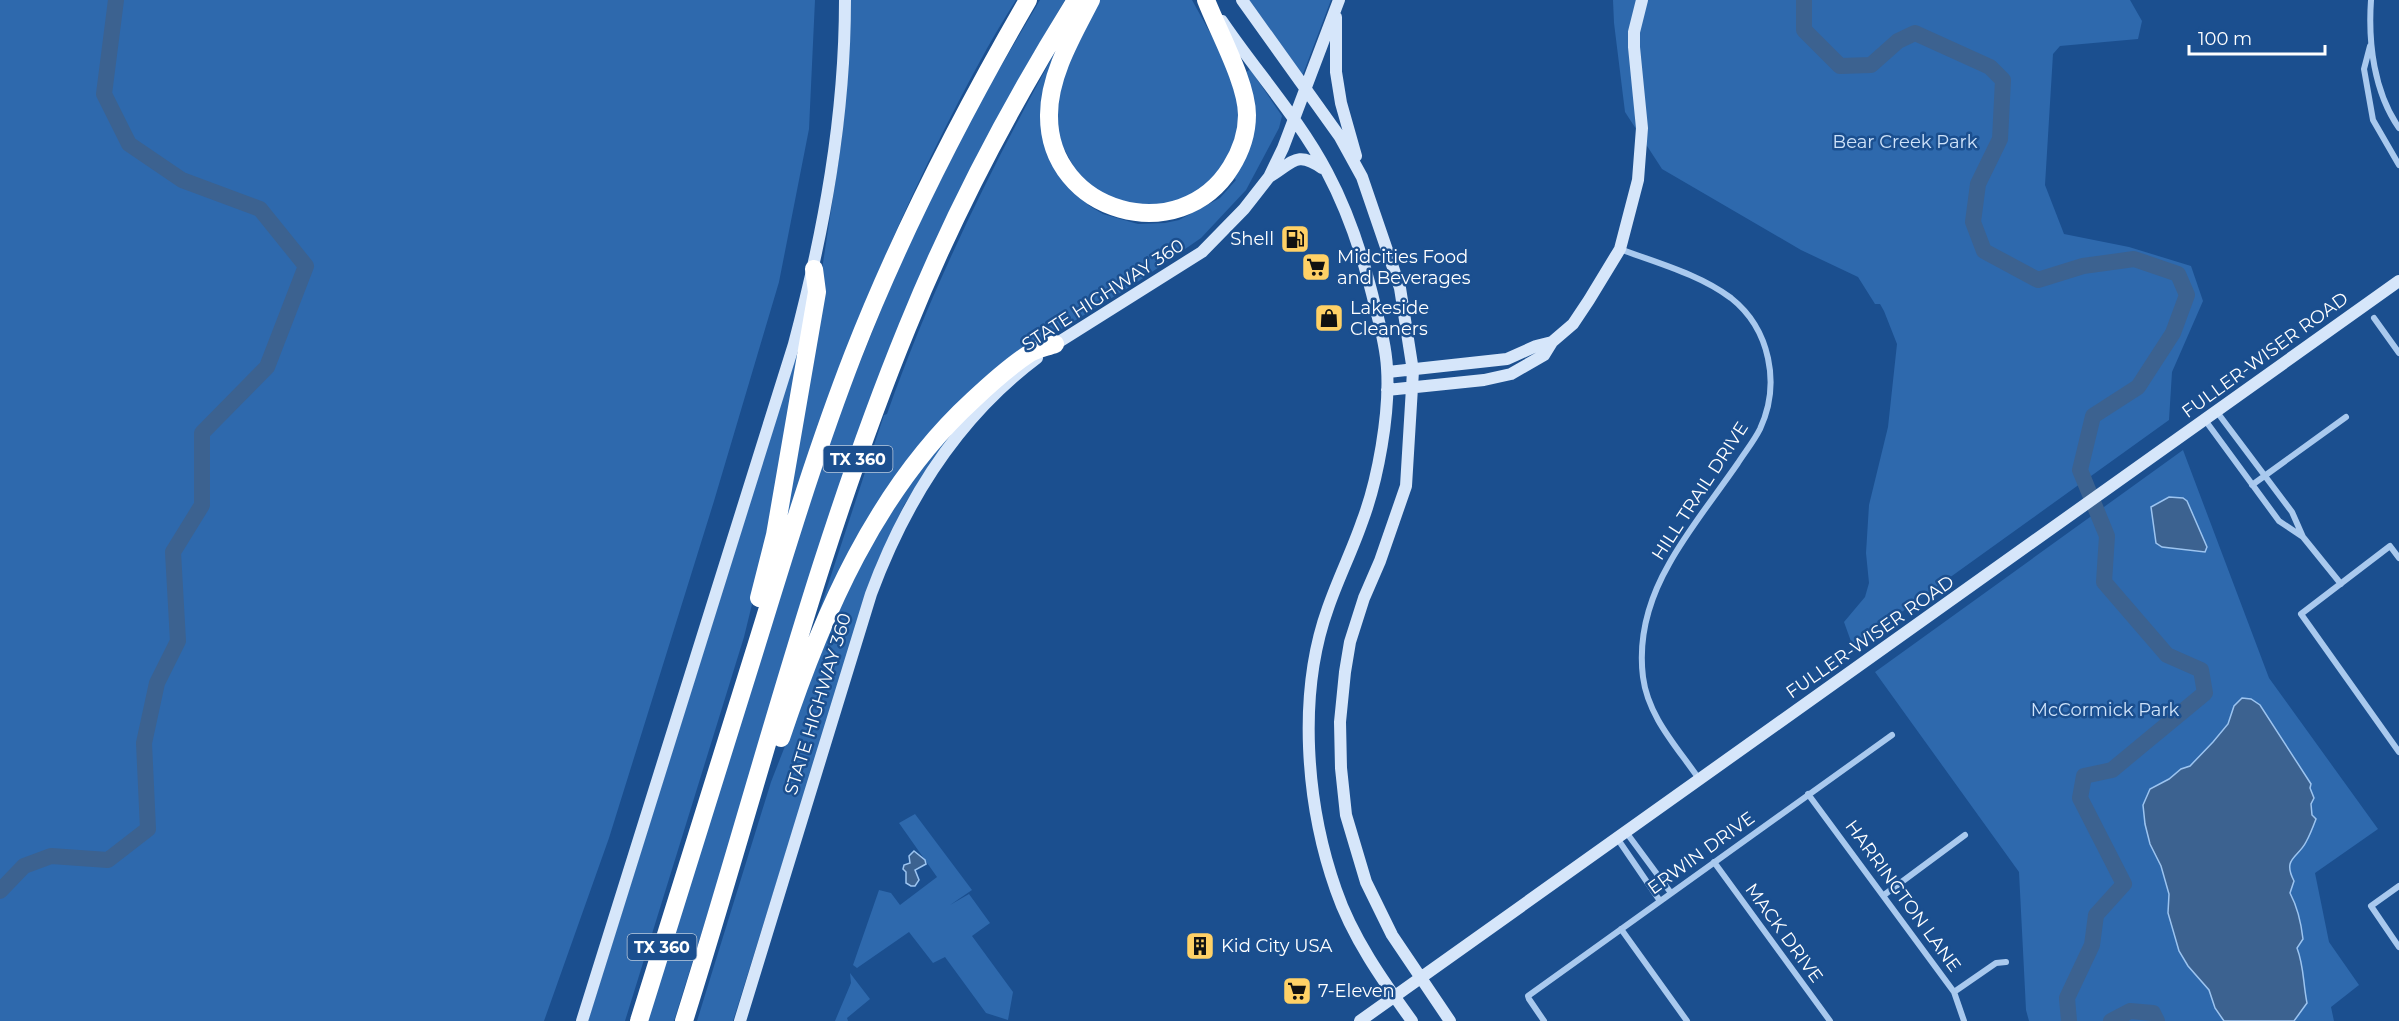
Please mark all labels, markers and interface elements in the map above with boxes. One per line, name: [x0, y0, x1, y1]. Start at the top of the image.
scale bar: [2189, 18, 2326, 56]
text: 100 m: [2198, 28, 2252, 50]
park label: Bear Creek Park: [1833, 131, 1978, 153]
fuel station icon: Shell: [1279, 223, 1311, 255]
place label: Shell: [1230, 228, 1274, 250]
street label: STATE HIGHWAY 360: [1018, 234, 1188, 356]
place label: Midcities Food and Beverages: [1337, 246, 1471, 289]
supermarket icon: Midcities Food and Beverages: [1300, 251, 1332, 283]
street label: FULLER-WISER ROAD: [2178, 287, 2352, 423]
place label: Lakeside Cleaners: [1350, 297, 1429, 340]
shop icon: Lakeside Cleaners: [1313, 302, 1345, 334]
street label: HILL TRAIL DRIVE: [1647, 418, 1753, 564]
road number: TX 360: [824, 446, 892, 472]
street label: FULLER-WISER ROAD: [1782, 571, 1958, 703]
street label: STATE HIGHWAY 360: [780, 610, 856, 798]
park label: McCormick Park: [2031, 699, 2180, 721]
street label: ERWIN DRIVE: [1643, 807, 1759, 899]
street label: HARRINGTON LANE: [1841, 816, 1965, 976]
street label: MACK DRIVE: [1741, 879, 1827, 987]
building icon: Kid City USA: [1184, 930, 1216, 962]
road number: TX 360: [628, 934, 696, 960]
place label: Kid City USA: [1221, 935, 1332, 957]
supermarket icon: 7-Eleven: [1281, 975, 1313, 1007]
place label: 7-Eleven: [1318, 980, 1395, 1002]

